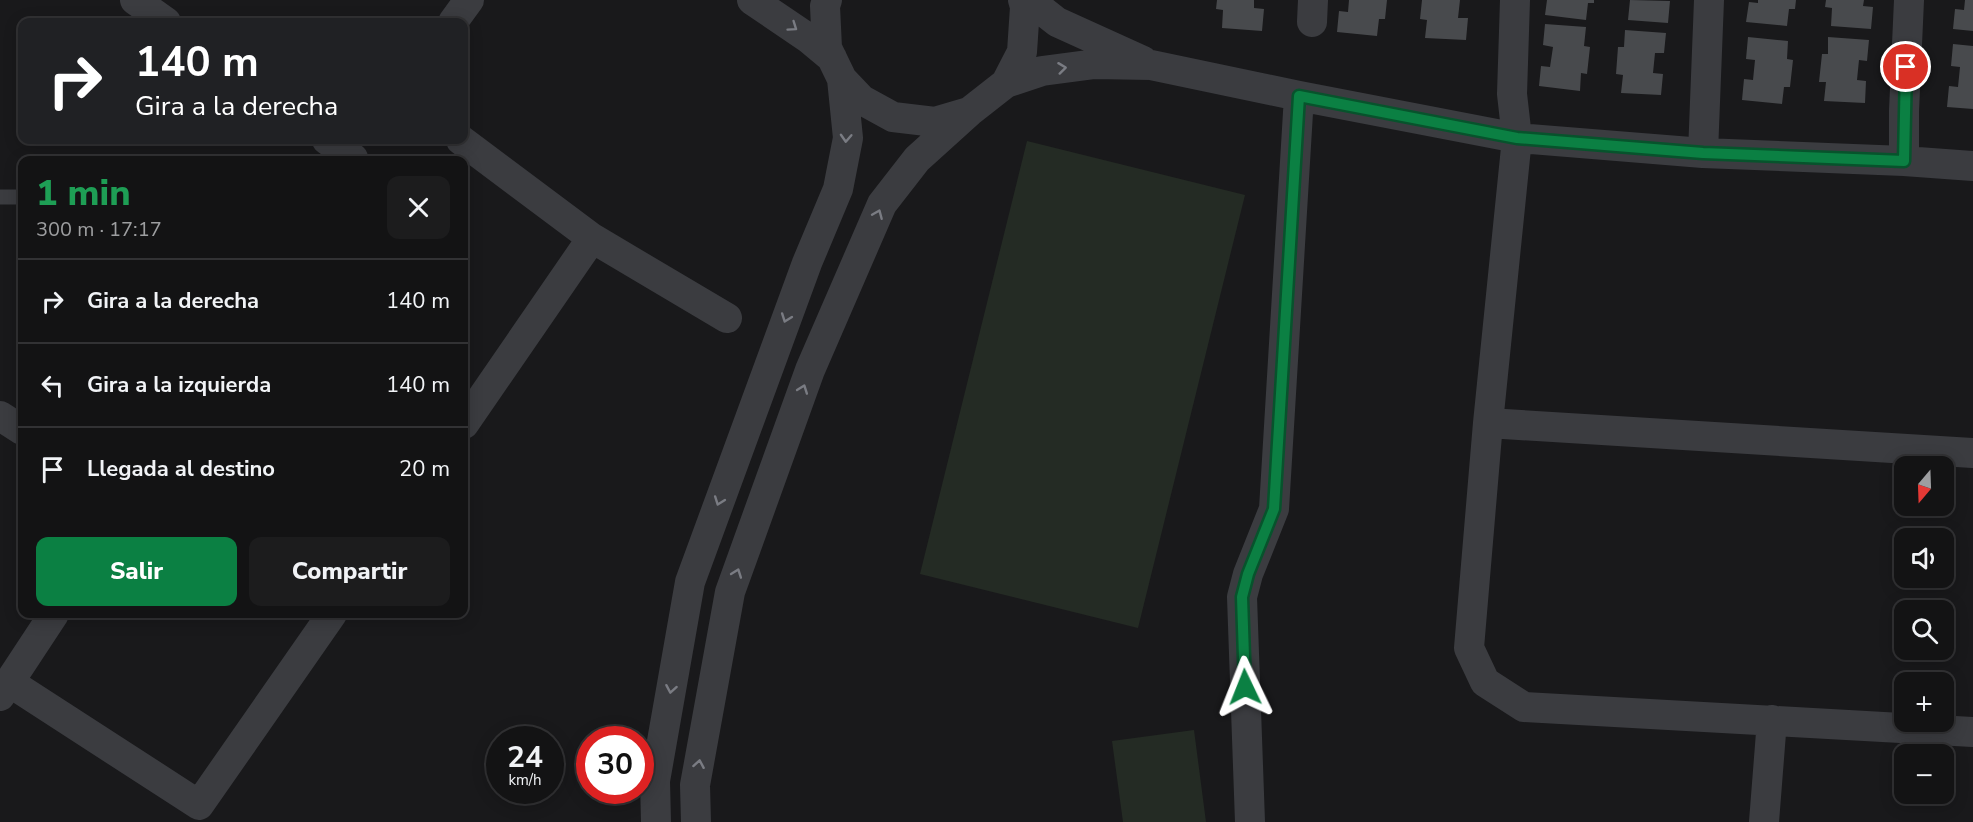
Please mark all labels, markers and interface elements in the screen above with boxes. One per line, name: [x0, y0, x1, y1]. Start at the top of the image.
one-way arrow: [786, 20, 797, 31]
text: 140 m: [135, 34, 259, 91]
pin: [1880, 41, 1931, 92]
icon: right: [36, 42, 114, 120]
icon: arrive: [1889, 50, 1922, 83]
one-way arrow: [1057, 63, 1066, 75]
text: Gira a la derecha: [135, 88, 338, 125]
one-way arrow: [840, 133, 853, 142]
text: 1 min: [36, 169, 131, 218]
button: close: [387, 176, 450, 239]
one-way arrow: [871, 209, 883, 220]
text: 300 m · 17:17: [36, 216, 162, 243]
icon: right: [36, 285, 69, 318]
text: Gira a la derecha: [87, 286, 259, 316]
text: 140 m: [386, 286, 450, 316]
one-way arrow: [781, 312, 794, 322]
icon: left: [36, 369, 69, 402]
text: Gira a la izquierda: [87, 370, 271, 400]
text: 140 m: [386, 370, 450, 400]
one-way arrow: [795, 384, 808, 395]
icon: arrive: [36, 453, 69, 486]
text: Llegada al destino: [87, 454, 275, 484]
text: 20 m: [399, 454, 450, 484]
north arrow: [1894, 456, 1954, 516]
map controls: [1894, 456, 1954, 804]
one-way arrow: [714, 495, 727, 506]
button: sound: [1894, 528, 1954, 588]
button: Salir: [36, 537, 237, 606]
button: Compartir: [249, 537, 450, 606]
one-way arrow: [729, 568, 742, 579]
button: search: [1894, 600, 1954, 660]
position arrow: [1213, 655, 1277, 719]
button: +: [1894, 672, 1954, 732]
one-way arrow: [665, 684, 678, 694]
speed limit sign: 30: [576, 726, 654, 804]
text: 24: [507, 737, 543, 778]
button: −: [1894, 744, 1954, 804]
one-way arrow: [692, 759, 705, 769]
text: km/h: [508, 770, 542, 790]

